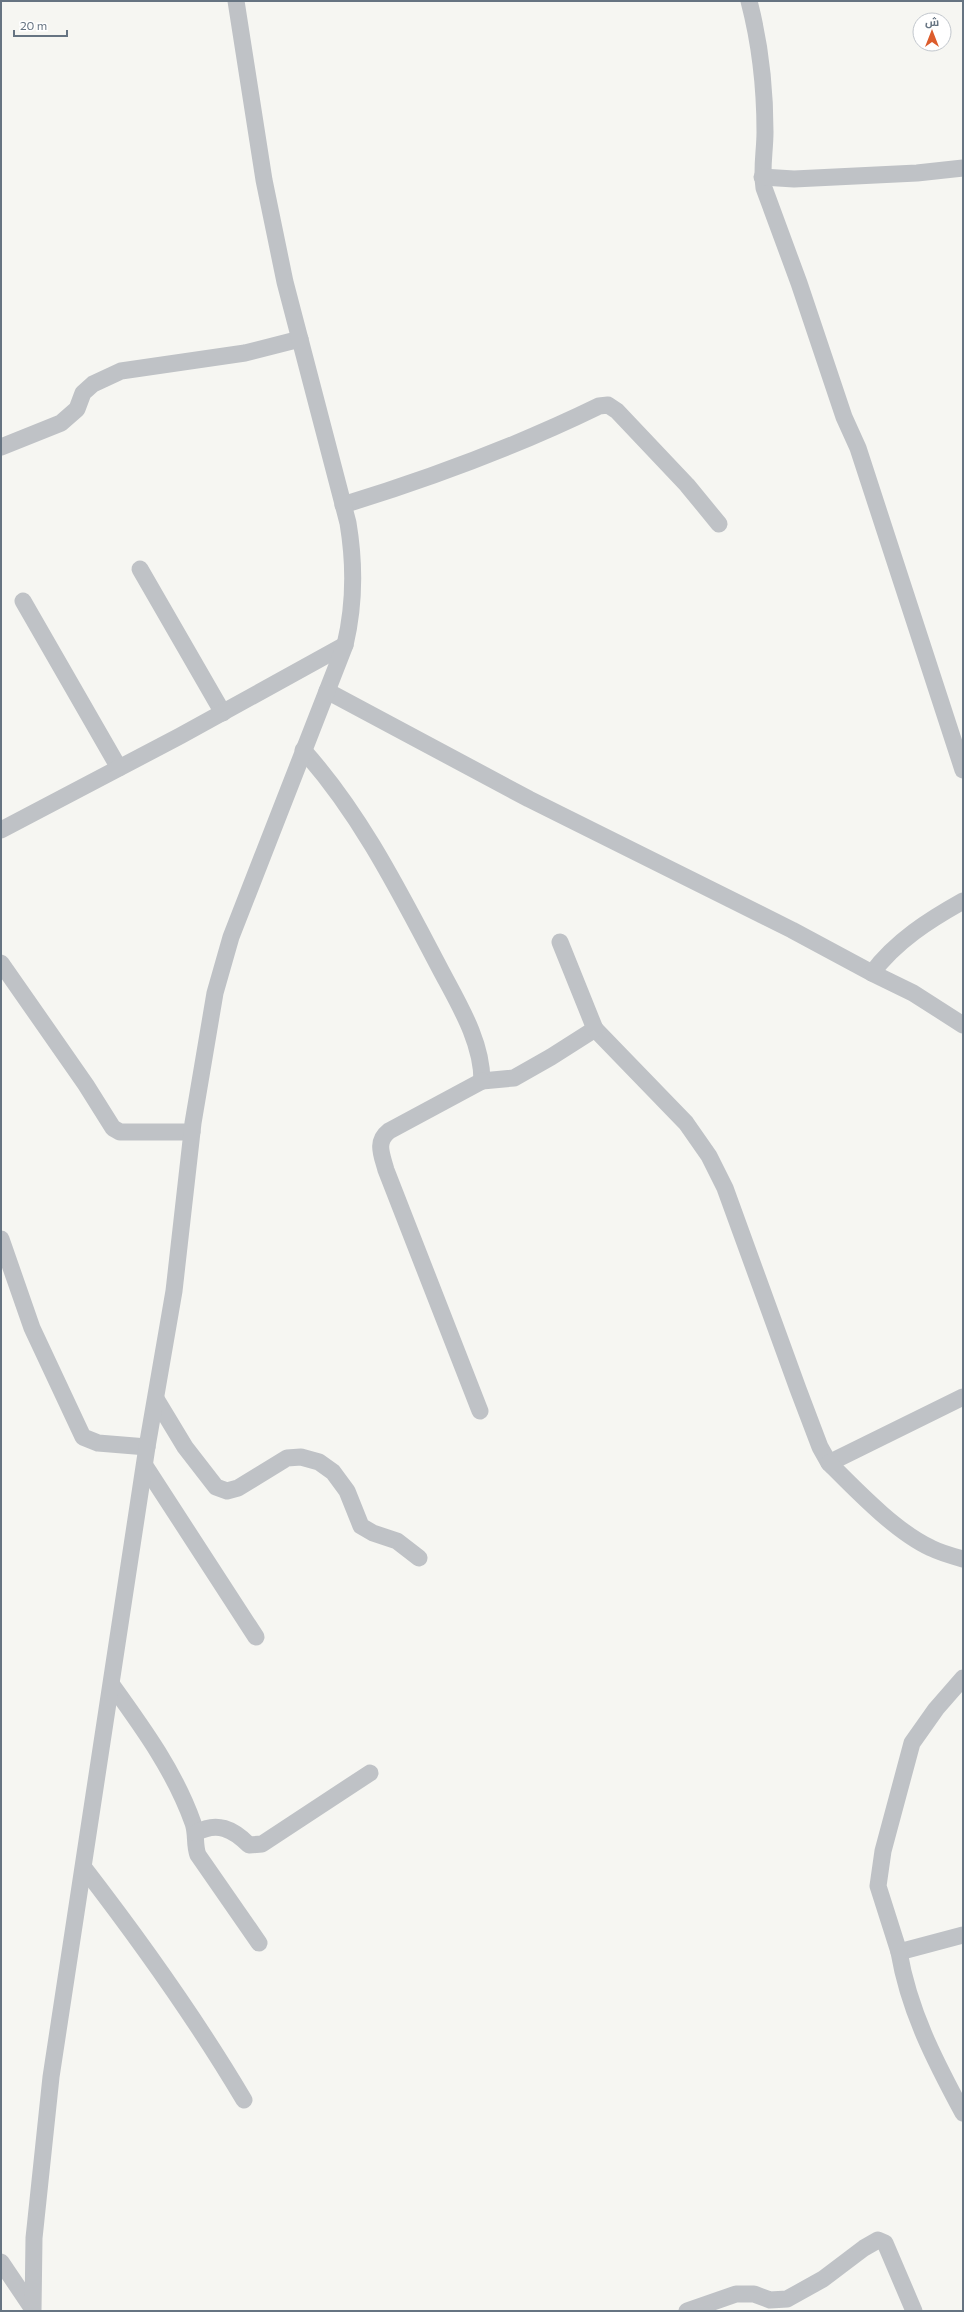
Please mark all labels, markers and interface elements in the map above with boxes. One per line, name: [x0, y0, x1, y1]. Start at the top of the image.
scale bar: [14, 12, 67, 38]
north arrow: [912, 12, 952, 52]
text: ش: [925, 15, 939, 29]
text: 20 m: [20, 18, 47, 32]

